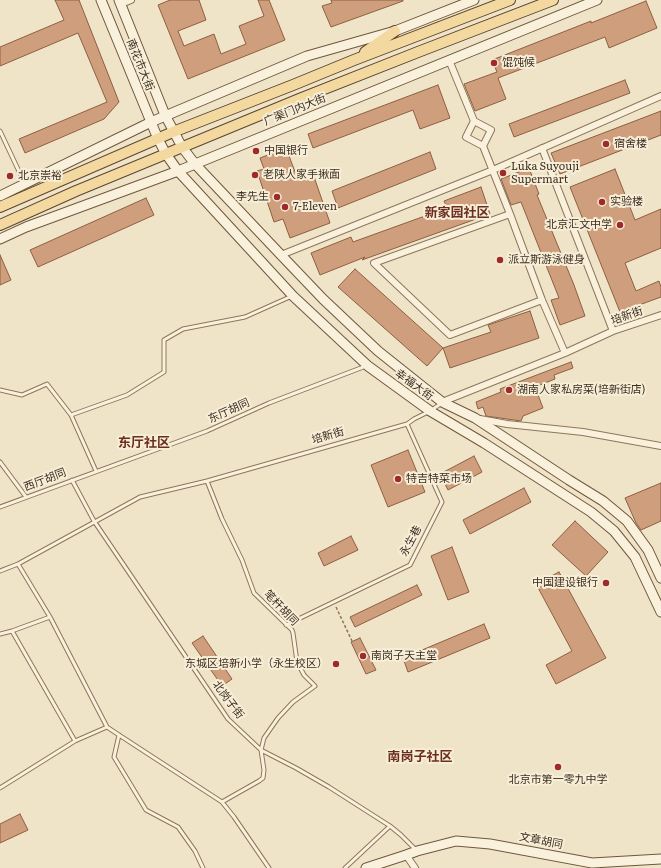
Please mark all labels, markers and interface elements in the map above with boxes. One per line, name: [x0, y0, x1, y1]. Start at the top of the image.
street label: 南花市大街: [124, 37, 156, 93]
place label: 馄饨候: [502, 56, 535, 70]
marker: 馄饨候: [489, 58, 499, 68]
street label: 广渠门内大街: [262, 92, 328, 128]
place label: 宿舍楼: [614, 137, 647, 151]
marker: 宿舍楼: [601, 139, 611, 149]
place label: 中国银行: [264, 144, 308, 158]
marker: 中国银行: [251, 146, 261, 156]
place label: Luka Suyouji Supermart: [511, 160, 579, 186]
place label: 老陕人家手揪面: [263, 168, 340, 182]
marker: Luka Suyouji Supermart: [498, 168, 508, 178]
place label: 北京崇裕: [18, 169, 62, 183]
marker: 老陕人家手揪面: [250, 170, 260, 180]
marker: 北京崇裕: [5, 171, 15, 181]
place label: 李先生: [236, 190, 269, 204]
marker: 李先生: [272, 192, 282, 202]
place label: 实验楼: [610, 195, 643, 209]
marker: 实验楼: [597, 197, 607, 207]
place label: 7-Eleven: [293, 200, 337, 214]
marker: 7-Eleven: [280, 202, 290, 212]
district label: 新家园社区: [425, 205, 489, 221]
place label: 北京汇文中学: [546, 218, 612, 232]
marker: 北京汇文中学: [615, 220, 625, 230]
place label: 派立斯游泳健身: [508, 253, 585, 267]
marker: 派立斯游泳健身: [495, 255, 505, 265]
street label: 培新街: [609, 304, 645, 328]
street label: 幸福大街: [392, 367, 436, 403]
place label: 湖南人家私房菜(培新街店): [517, 383, 645, 397]
marker: 湖南人家私房菜(培新街店): [504, 385, 514, 395]
street label: 东厅胡同: [206, 396, 252, 426]
street label: 培新街: [310, 425, 346, 447]
district label: 东厅社区: [118, 435, 170, 451]
street label: 西厅胡同: [22, 466, 68, 494]
place label: 特吉特菜市场: [406, 472, 472, 486]
marker: 特吉特菜市场: [393, 474, 403, 484]
street label: 永生巷: [397, 523, 425, 559]
place label: 中国建设银行: [532, 576, 598, 590]
marker: 中国建设银行: [601, 578, 611, 588]
street label: 笔杆胡同: [261, 588, 301, 628]
place label: 南岗子天主堂: [371, 649, 437, 663]
marker: 南岗子天主堂: [358, 651, 368, 661]
place label: 东城区培新小学（永生校区）: [185, 657, 328, 671]
marker: 东城区培新小学（永生校区）: [331, 659, 341, 669]
street label: 北岗子街: [209, 678, 247, 722]
district label: 南岗子社区: [388, 749, 452, 765]
marker: 北京市第一零九中学: [553, 762, 563, 772]
place label: 北京市第一零九中学: [509, 773, 607, 787]
street label: 文章胡同: [518, 830, 564, 852]

